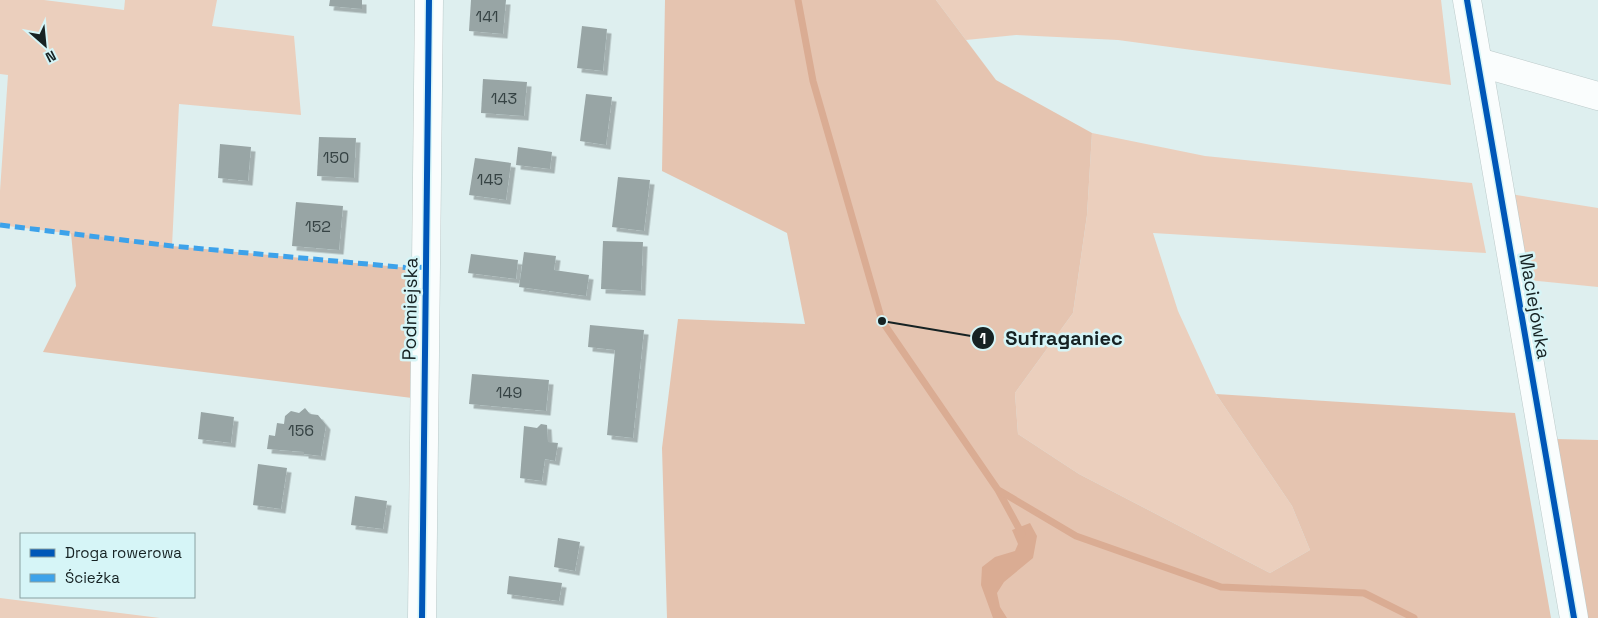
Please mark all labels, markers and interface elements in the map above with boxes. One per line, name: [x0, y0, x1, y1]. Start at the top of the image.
house number: 141: [476, 6, 498, 27]
north arrow: [20, 20, 70, 70]
text: N: [43, 46, 59, 67]
house number: 143: [491, 88, 517, 109]
house number: 150: [323, 147, 349, 168]
house number: 145: [477, 169, 503, 190]
house number: 152: [305, 216, 331, 237]
street label: Maciejówka: [1513, 251, 1557, 361]
street label: Podmiejska: [397, 257, 423, 361]
callout: Sufraganiec: [970, 321, 1133, 356]
text: Sufraganiec: [1005, 325, 1123, 351]
text: 1: [980, 329, 986, 348]
house number: 149: [496, 382, 522, 403]
house number: 156: [288, 420, 314, 441]
legend: [20, 533, 195, 598]
text: Droga rowerowa: [65, 543, 182, 562]
text: Ścieżka: [65, 568, 120, 587]

